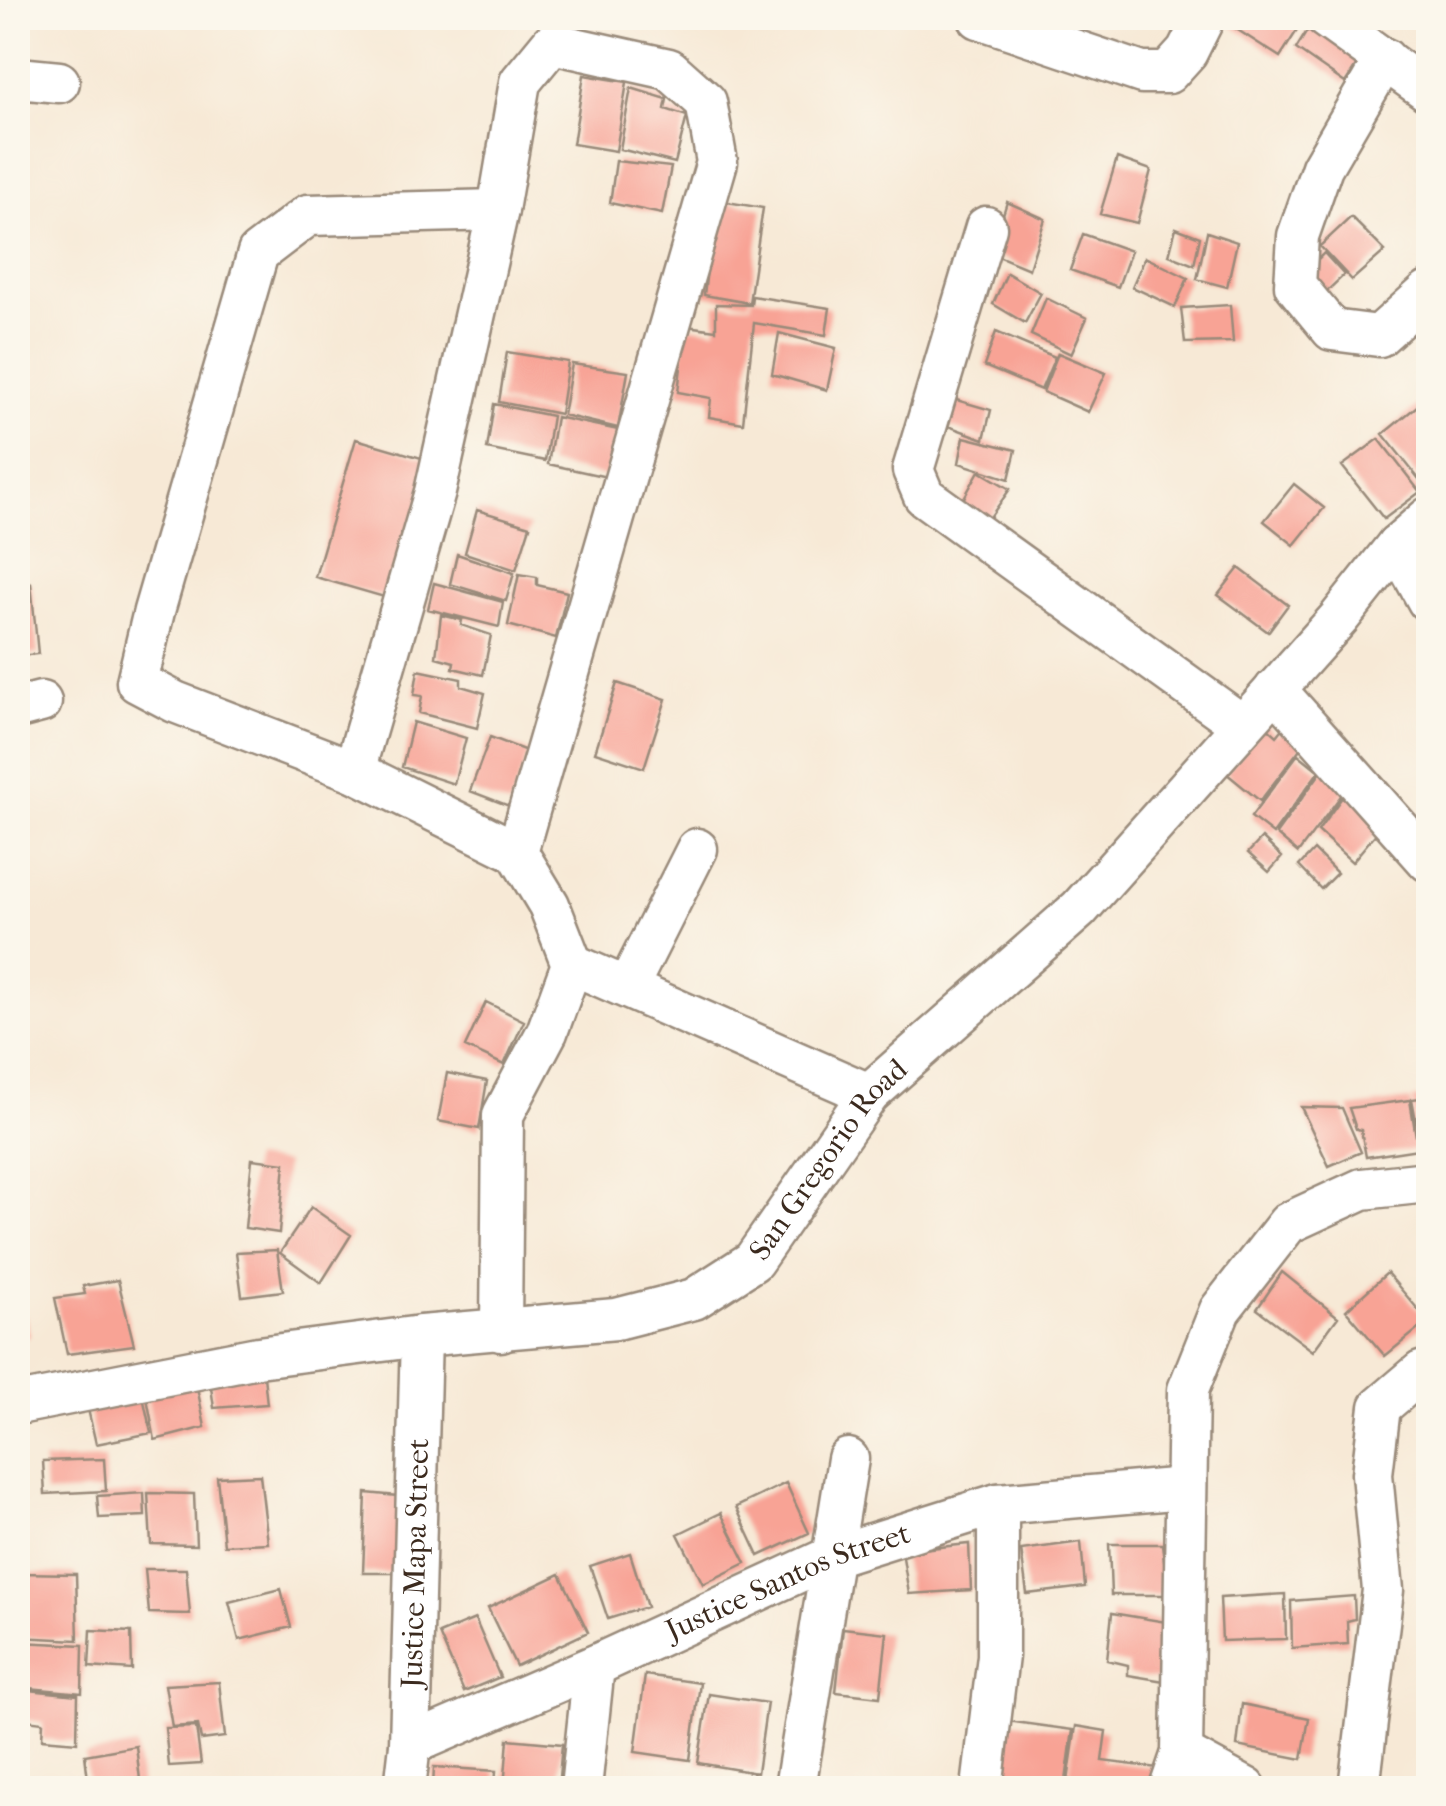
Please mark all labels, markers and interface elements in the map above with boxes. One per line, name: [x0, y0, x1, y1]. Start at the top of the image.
street label: San Gregorio Road: [742, 1051, 915, 1267]
street label: Justice Mapa Street: [394, 1438, 436, 1691]
street label: Justice Santos Street: [658, 1516, 915, 1649]

